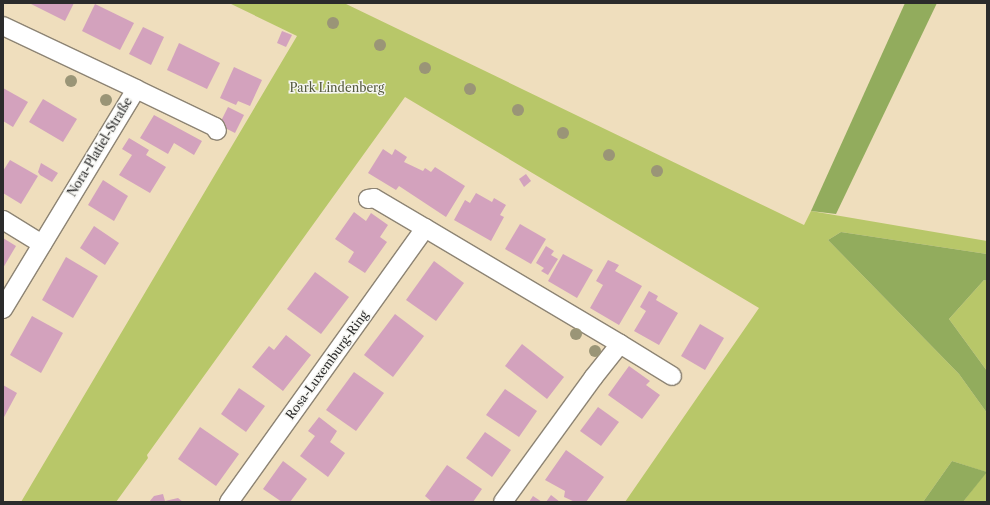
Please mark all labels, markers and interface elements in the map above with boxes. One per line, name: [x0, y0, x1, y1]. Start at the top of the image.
park label: Park Lindenberg: [289, 81, 385, 95]
street label: Nora-Platiel-Straße: [65, 95, 135, 199]
street label: Rosa-Luxemburg-Ring: [283, 308, 371, 422]

